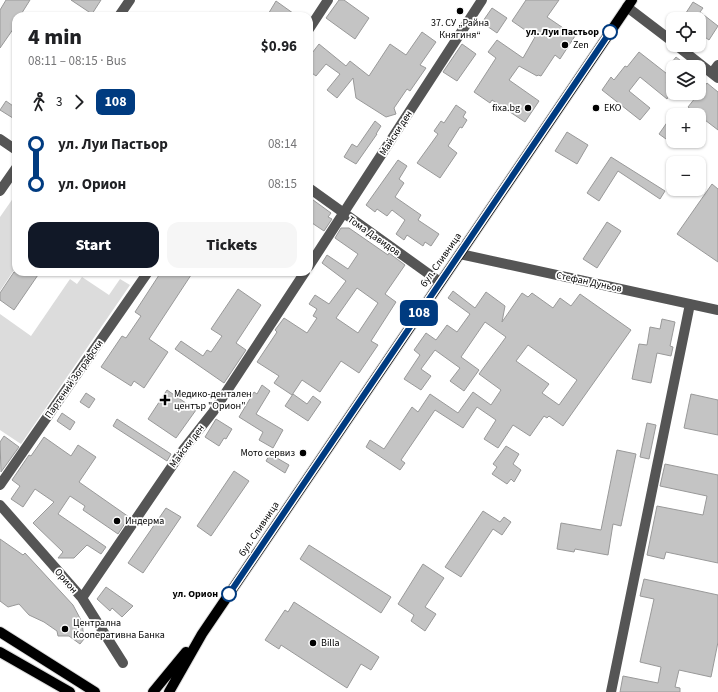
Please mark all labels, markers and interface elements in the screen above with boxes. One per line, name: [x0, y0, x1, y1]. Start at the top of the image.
marker: 37. СУ „Райна Княгиня“: [455, 6, 465, 16]
map controls: [666, 12, 706, 196]
button: locate: [666, 12, 706, 52]
place label: 37. СУ „Райна Княгиня“: [431, 16, 489, 42]
text: 4 min: [28, 21, 82, 53]
marker: ул. Луи Пастьор: [602, 24, 618, 40]
place label: ул. Луи Пастьор: [526, 25, 599, 39]
text: $0.96: [261, 36, 297, 57]
place label: Zen: [573, 38, 589, 52]
marker: Zen: [560, 40, 570, 50]
text: 08:11 – 08:15 · Bus: [28, 52, 126, 70]
button: layers: [666, 60, 706, 100]
icon: walk: [28, 91, 50, 113]
icon: forward: [68, 91, 90, 113]
text: 108: [104, 92, 127, 112]
text: 3: [56, 93, 62, 111]
place label: fixa.bg: [492, 101, 520, 115]
place label: EKO: [604, 101, 622, 115]
marker: fixa.bg: [523, 103, 533, 113]
marker: EKO: [591, 103, 601, 113]
street label: Майски ден: [376, 108, 416, 158]
button: +: [666, 108, 706, 148]
text: ул. Луи Пастьор: [58, 134, 168, 155]
text: 08:14: [268, 135, 297, 153]
button: −: [666, 156, 706, 196]
text: ул. Орион: [58, 174, 126, 195]
text: 08:15: [268, 175, 297, 193]
street label: Тома Давидов: [345, 213, 403, 259]
button: Start: [28, 222, 159, 268]
button: Tickets: [167, 222, 297, 268]
street label: бул. Сливница: [417, 230, 465, 290]
street label: Стефан Дуньов: [555, 268, 623, 296]
line badge: 108: [396, 300, 442, 326]
text: 108: [408, 303, 430, 323]
street label: Партений Зографски: [42, 337, 106, 421]
place label: Медико-дентален център "Орион": [174, 387, 252, 413]
marker: Медико-дентален център "Орион": [159, 394, 171, 406]
street label: Майски ден: [166, 421, 208, 471]
place label: Мото сервиз: [240, 446, 295, 460]
marker: Мото сервиз: [298, 448, 308, 458]
street label: бул. Сливница: [235, 499, 283, 559]
place label: Индерма: [125, 514, 164, 528]
marker: Индерма: [112, 516, 122, 526]
street label: Орион: [51, 566, 81, 596]
marker: ул. Орион: [221, 586, 237, 602]
place label: ул. Орион: [172, 587, 218, 601]
place label: Централна Кооперативна Банка: [73, 616, 165, 642]
marker: Централна Кооперативна Банка: [60, 624, 70, 634]
place label: Billa: [321, 636, 339, 650]
marker: Billa: [308, 638, 318, 648]

